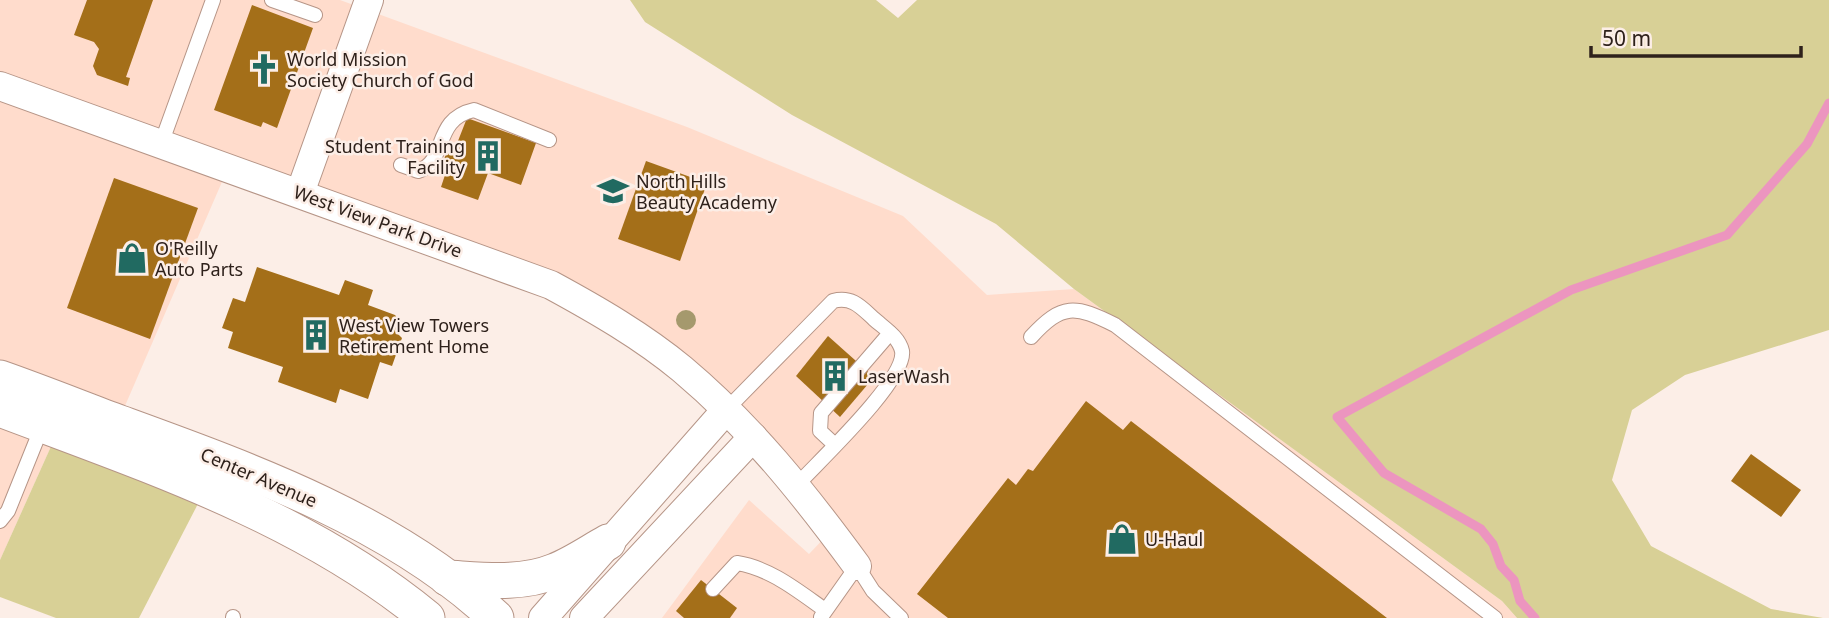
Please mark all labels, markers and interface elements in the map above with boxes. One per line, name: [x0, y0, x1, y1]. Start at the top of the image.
scale bar: [1591, 14, 1801, 58]
text: 50 m: [1602, 24, 1651, 52]
place label: World Mission Society Church of God: [287, 47, 474, 92]
church icon: World Mission Society Church of God: [247, 52, 281, 86]
place label: Student Training Facility: [325, 134, 466, 179]
building icon: Student Training Facility: [471, 139, 505, 173]
place label: North Hills Beauty Academy: [636, 169, 778, 214]
school or university icon: North Hills Beauty Academy: [596, 174, 630, 208]
street label: West View Park Drive: [290, 179, 466, 263]
place label: O'Reilly Auto Parts: [155, 236, 243, 281]
shop icon: O'Reilly Auto Parts: [115, 241, 149, 275]
place label: West View Towers Retirement Home: [339, 313, 489, 358]
building icon: West View Towers Retirement Home: [299, 318, 333, 352]
building icon: LaserWash: [818, 359, 852, 393]
place label: LaserWash: [858, 364, 950, 388]
street label: Center Avenue: [197, 442, 321, 512]
shop icon: U-Haul: [1105, 522, 1139, 556]
place label: U-Haul: [1145, 527, 1203, 551]

